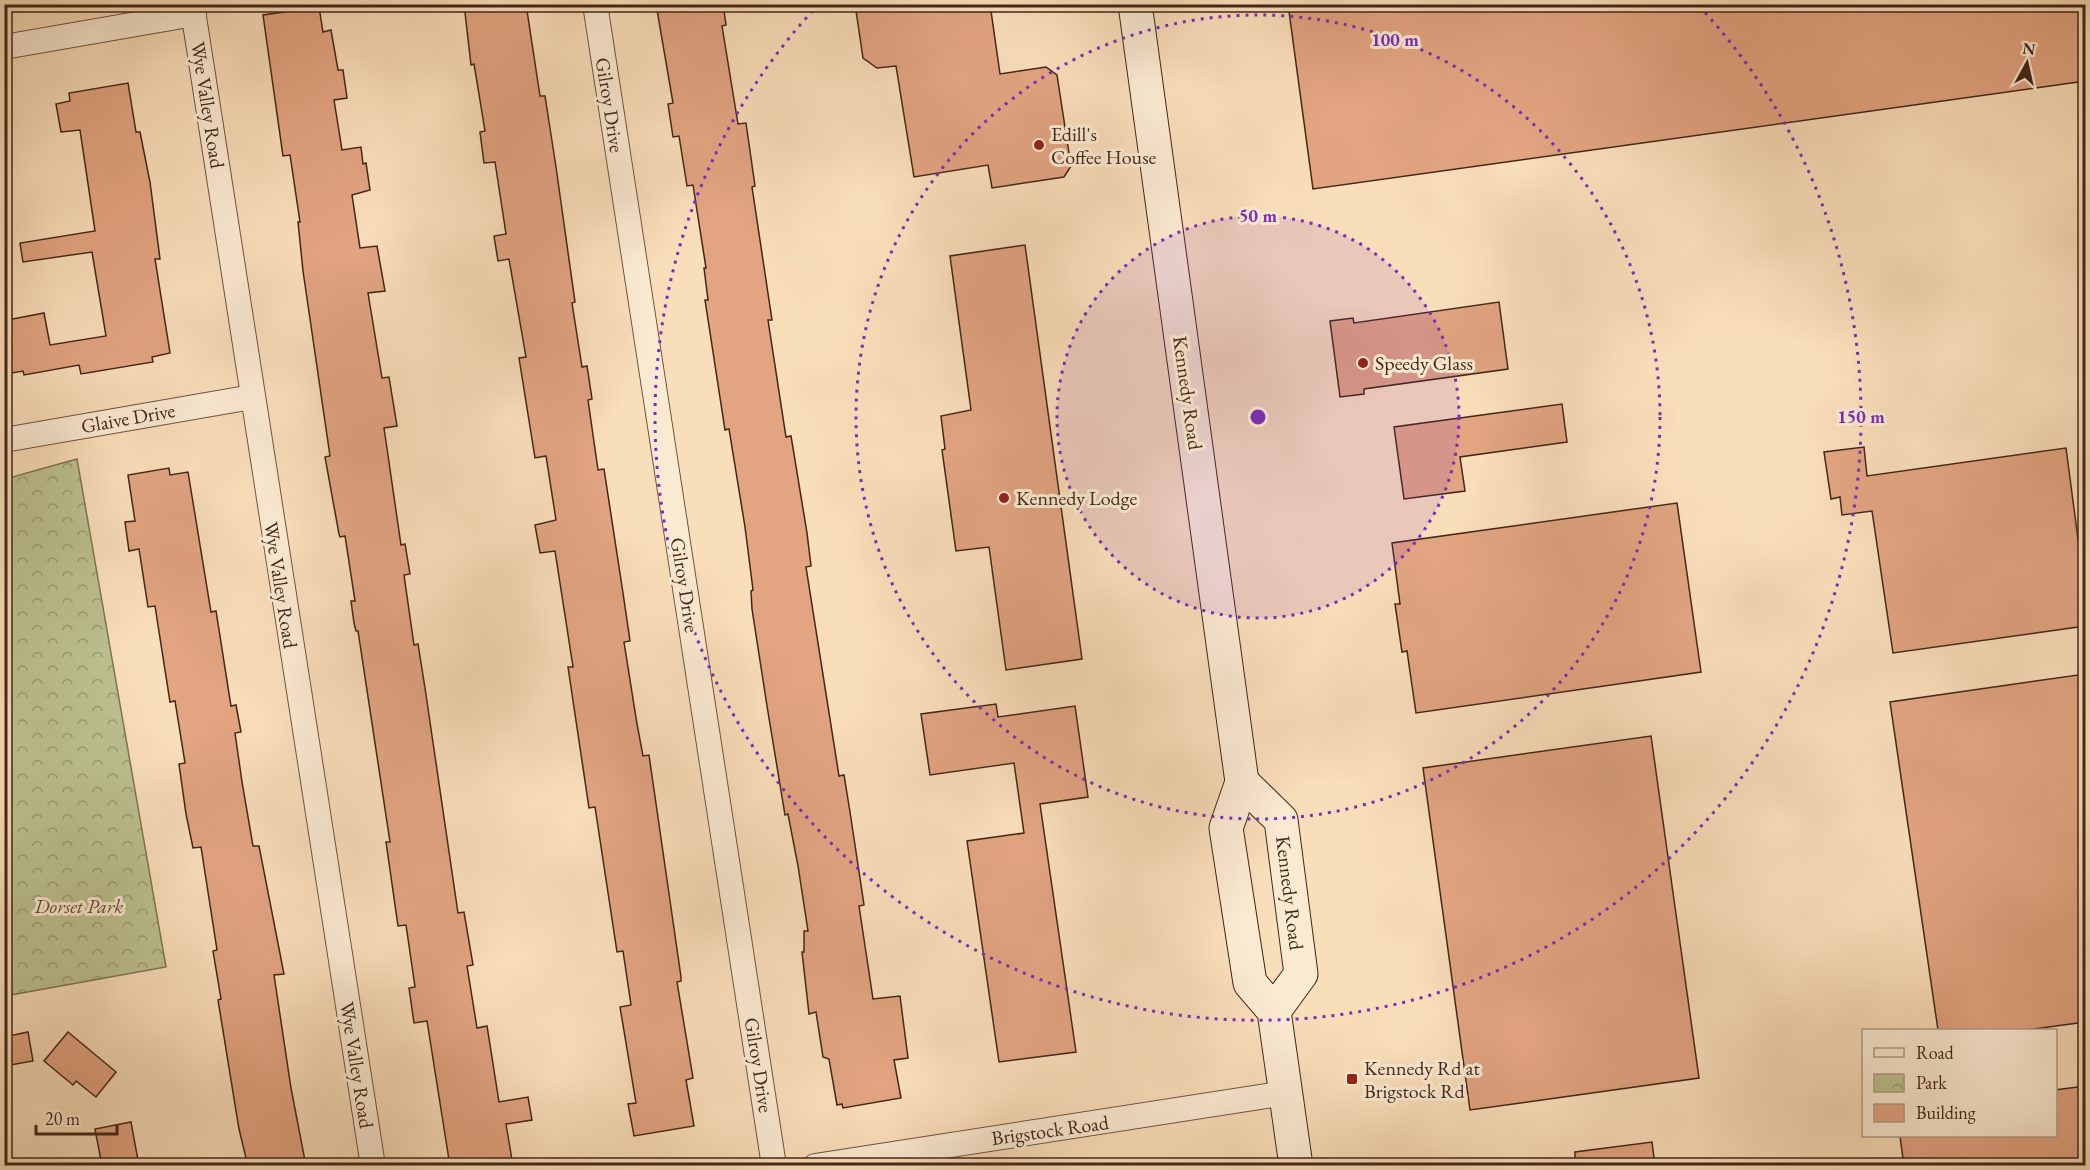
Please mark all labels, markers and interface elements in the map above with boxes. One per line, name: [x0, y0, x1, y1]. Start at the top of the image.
text: 100 m: [1371, 28, 1419, 51]
north arrow: [1997, 33, 2057, 93]
text: N: [2021, 37, 2037, 60]
street label: Wye Valley Road: [185, 40, 231, 171]
street label: Gilroy Drive: [590, 56, 630, 155]
place label: Edill's Coffee House: [1051, 121, 1157, 170]
marker: Edill's Coffee House: [1032, 138, 1046, 152]
text: 50 m: [1239, 204, 1277, 227]
street label: Kennedy Road: [1167, 334, 1209, 453]
place label: Speedy Glass: [1375, 350, 1473, 376]
marker: Speedy Glass: [1356, 356, 1370, 370]
street label: Glaive Drive: [79, 397, 177, 439]
text: 150 m: [1837, 405, 1885, 428]
centre of rings: [1248, 407, 1268, 427]
place label: Kennedy Lodge: [1016, 485, 1137, 511]
marker: Kennedy Lodge: [997, 491, 1011, 505]
street label: Wye Valley Road: [258, 520, 304, 651]
street label: Gilroy Drive: [665, 536, 705, 635]
street label: Kennedy Road: [1270, 834, 1310, 952]
park label: Dorset Park: [34, 893, 123, 919]
street label: Wye Valley Road: [334, 1000, 380, 1131]
street label: Gilroy Drive: [739, 1016, 779, 1115]
legend: [1862, 1029, 2057, 1137]
text: Road: [1916, 1041, 1955, 1064]
place label: Kennedy Rd at Brigstock Rd: [1364, 1055, 1480, 1104]
text: Park: [1916, 1071, 1947, 1094]
marker: Kennedy Rd at Brigstock Rd: [1345, 1072, 1359, 1086]
scale bar: [36, 1098, 117, 1136]
text: Building: [1916, 1101, 1976, 1124]
text: 20 m: [45, 1107, 80, 1130]
street label: Brigstock Road: [990, 1109, 1111, 1151]

